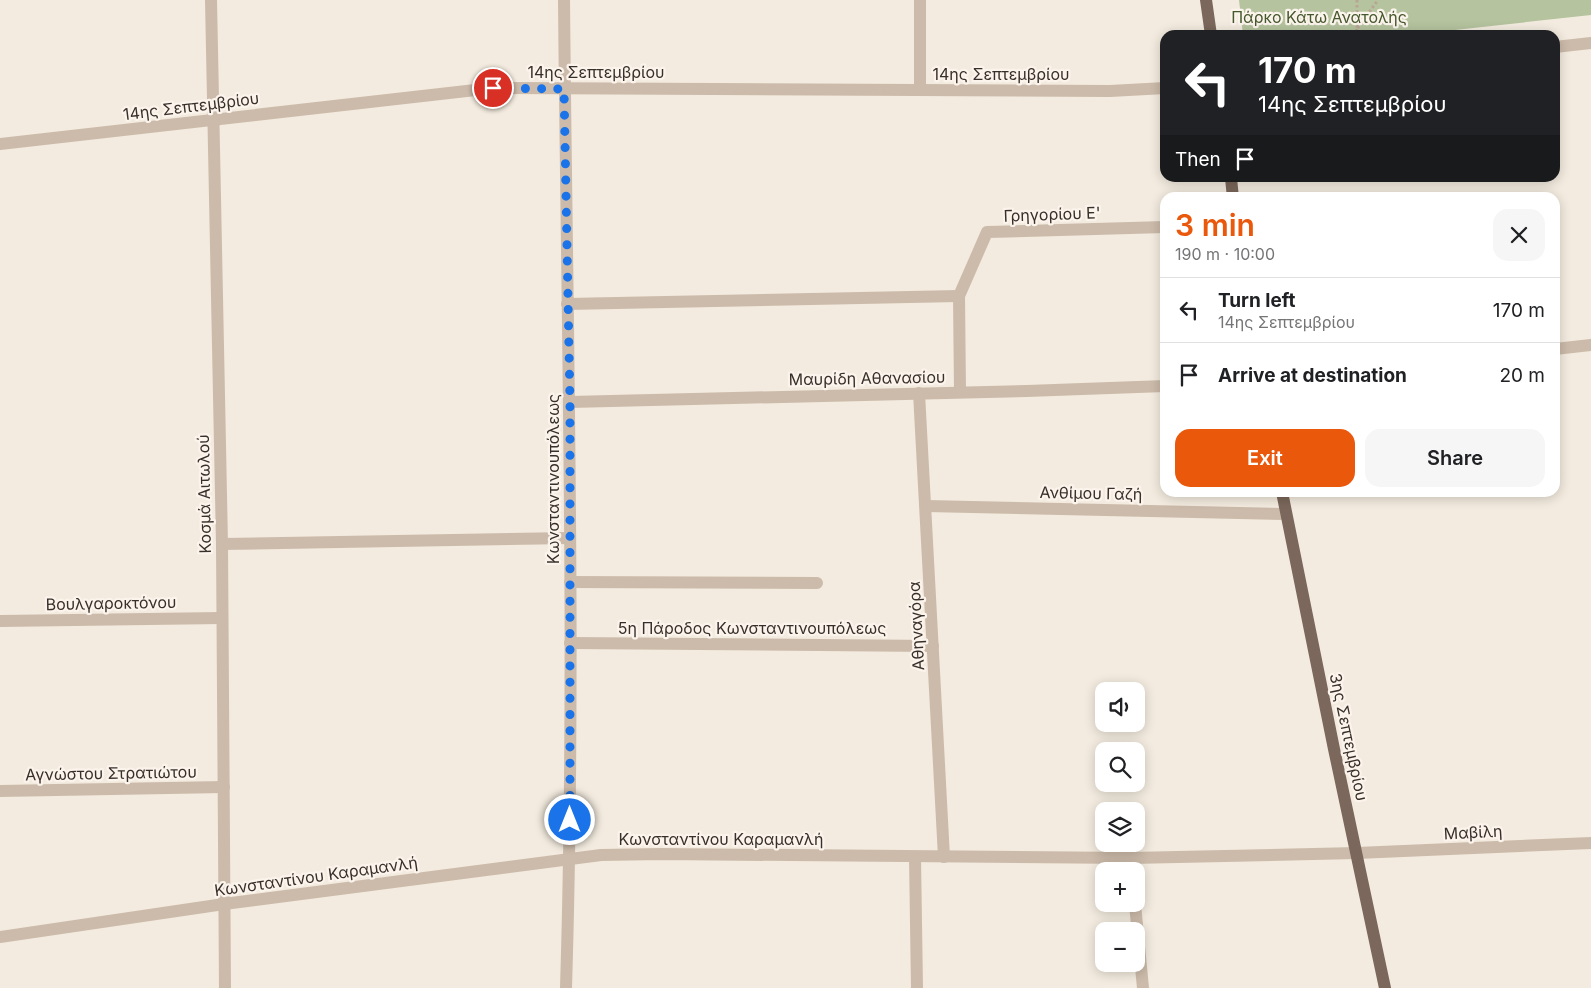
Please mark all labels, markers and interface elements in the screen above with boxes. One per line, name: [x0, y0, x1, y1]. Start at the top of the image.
park label: Πάρκο Κάτω Ανατολής: [1231, 7, 1407, 27]
text: 170 m: [1258, 49, 1357, 91]
icon: left: [1175, 50, 1240, 115]
street label: 14ης Σεπτεμβρίου: [527, 62, 665, 82]
street label: 14ης Σεπτεμβρίου: [932, 64, 1070, 84]
pin: [472, 67, 514, 109]
icon: arrive: [479, 74, 507, 102]
street label: 14ης Σεπτεμβρίου: [122, 88, 260, 124]
text: 14ης Σεπτεμβρίου: [1258, 91, 1446, 117]
icon: arrive: [1231, 145, 1259, 173]
text: Then: [1175, 148, 1221, 171]
street label: Γρηγορίου Ε': [1003, 202, 1101, 226]
text: 3 min: [1175, 207, 1255, 243]
button: close: [1493, 209, 1545, 261]
text: 190 m · 10:00: [1175, 244, 1275, 264]
text: Turn left: [1218, 289, 1296, 312]
icon: left: [1175, 296, 1203, 324]
text: 170 m: [1493, 299, 1545, 322]
text: 14ης Σεπτεμβρίου: [1218, 312, 1355, 332]
icon: arrive: [1175, 361, 1203, 389]
text: Arrive at destination: [1218, 364, 1407, 387]
text: 20 m: [1499, 364, 1545, 387]
street label: Μαυρίδη Αθανασίου: [788, 367, 946, 389]
street label: Κωνσταντινουπόλεως: [543, 394, 563, 564]
button: Exit: [1175, 429, 1355, 487]
button: Share: [1365, 429, 1545, 487]
street label: Κοσμά Αιτωλού: [193, 434, 215, 554]
street label: Ανθίμου Γαζή: [1039, 482, 1143, 504]
street label: Αθηναγόρα: [904, 581, 928, 671]
street label: Βουλγαροκτόνου: [45, 592, 177, 614]
street label: 5η Πάροδος Κωνσταντινουπόλεως: [618, 618, 886, 638]
street label: 3ης Σεπτεμβρίου: [1326, 671, 1372, 803]
map controls: [1095, 682, 1145, 972]
button: sound: [1095, 682, 1145, 732]
button: search: [1095, 742, 1145, 792]
street label: Αγνώστου Στρατιώτου: [25, 762, 197, 784]
position arrow: [543, 793, 595, 845]
button: layers: [1095, 802, 1145, 852]
street label: Μαβίλη: [1443, 820, 1503, 844]
street label: Κωνσταντίνου Καραμανλή: [618, 829, 824, 849]
street label: Κωνσταντίνου Καραμανλή: [213, 852, 419, 900]
button: +: [1095, 862, 1145, 912]
button: −: [1095, 922, 1145, 972]

